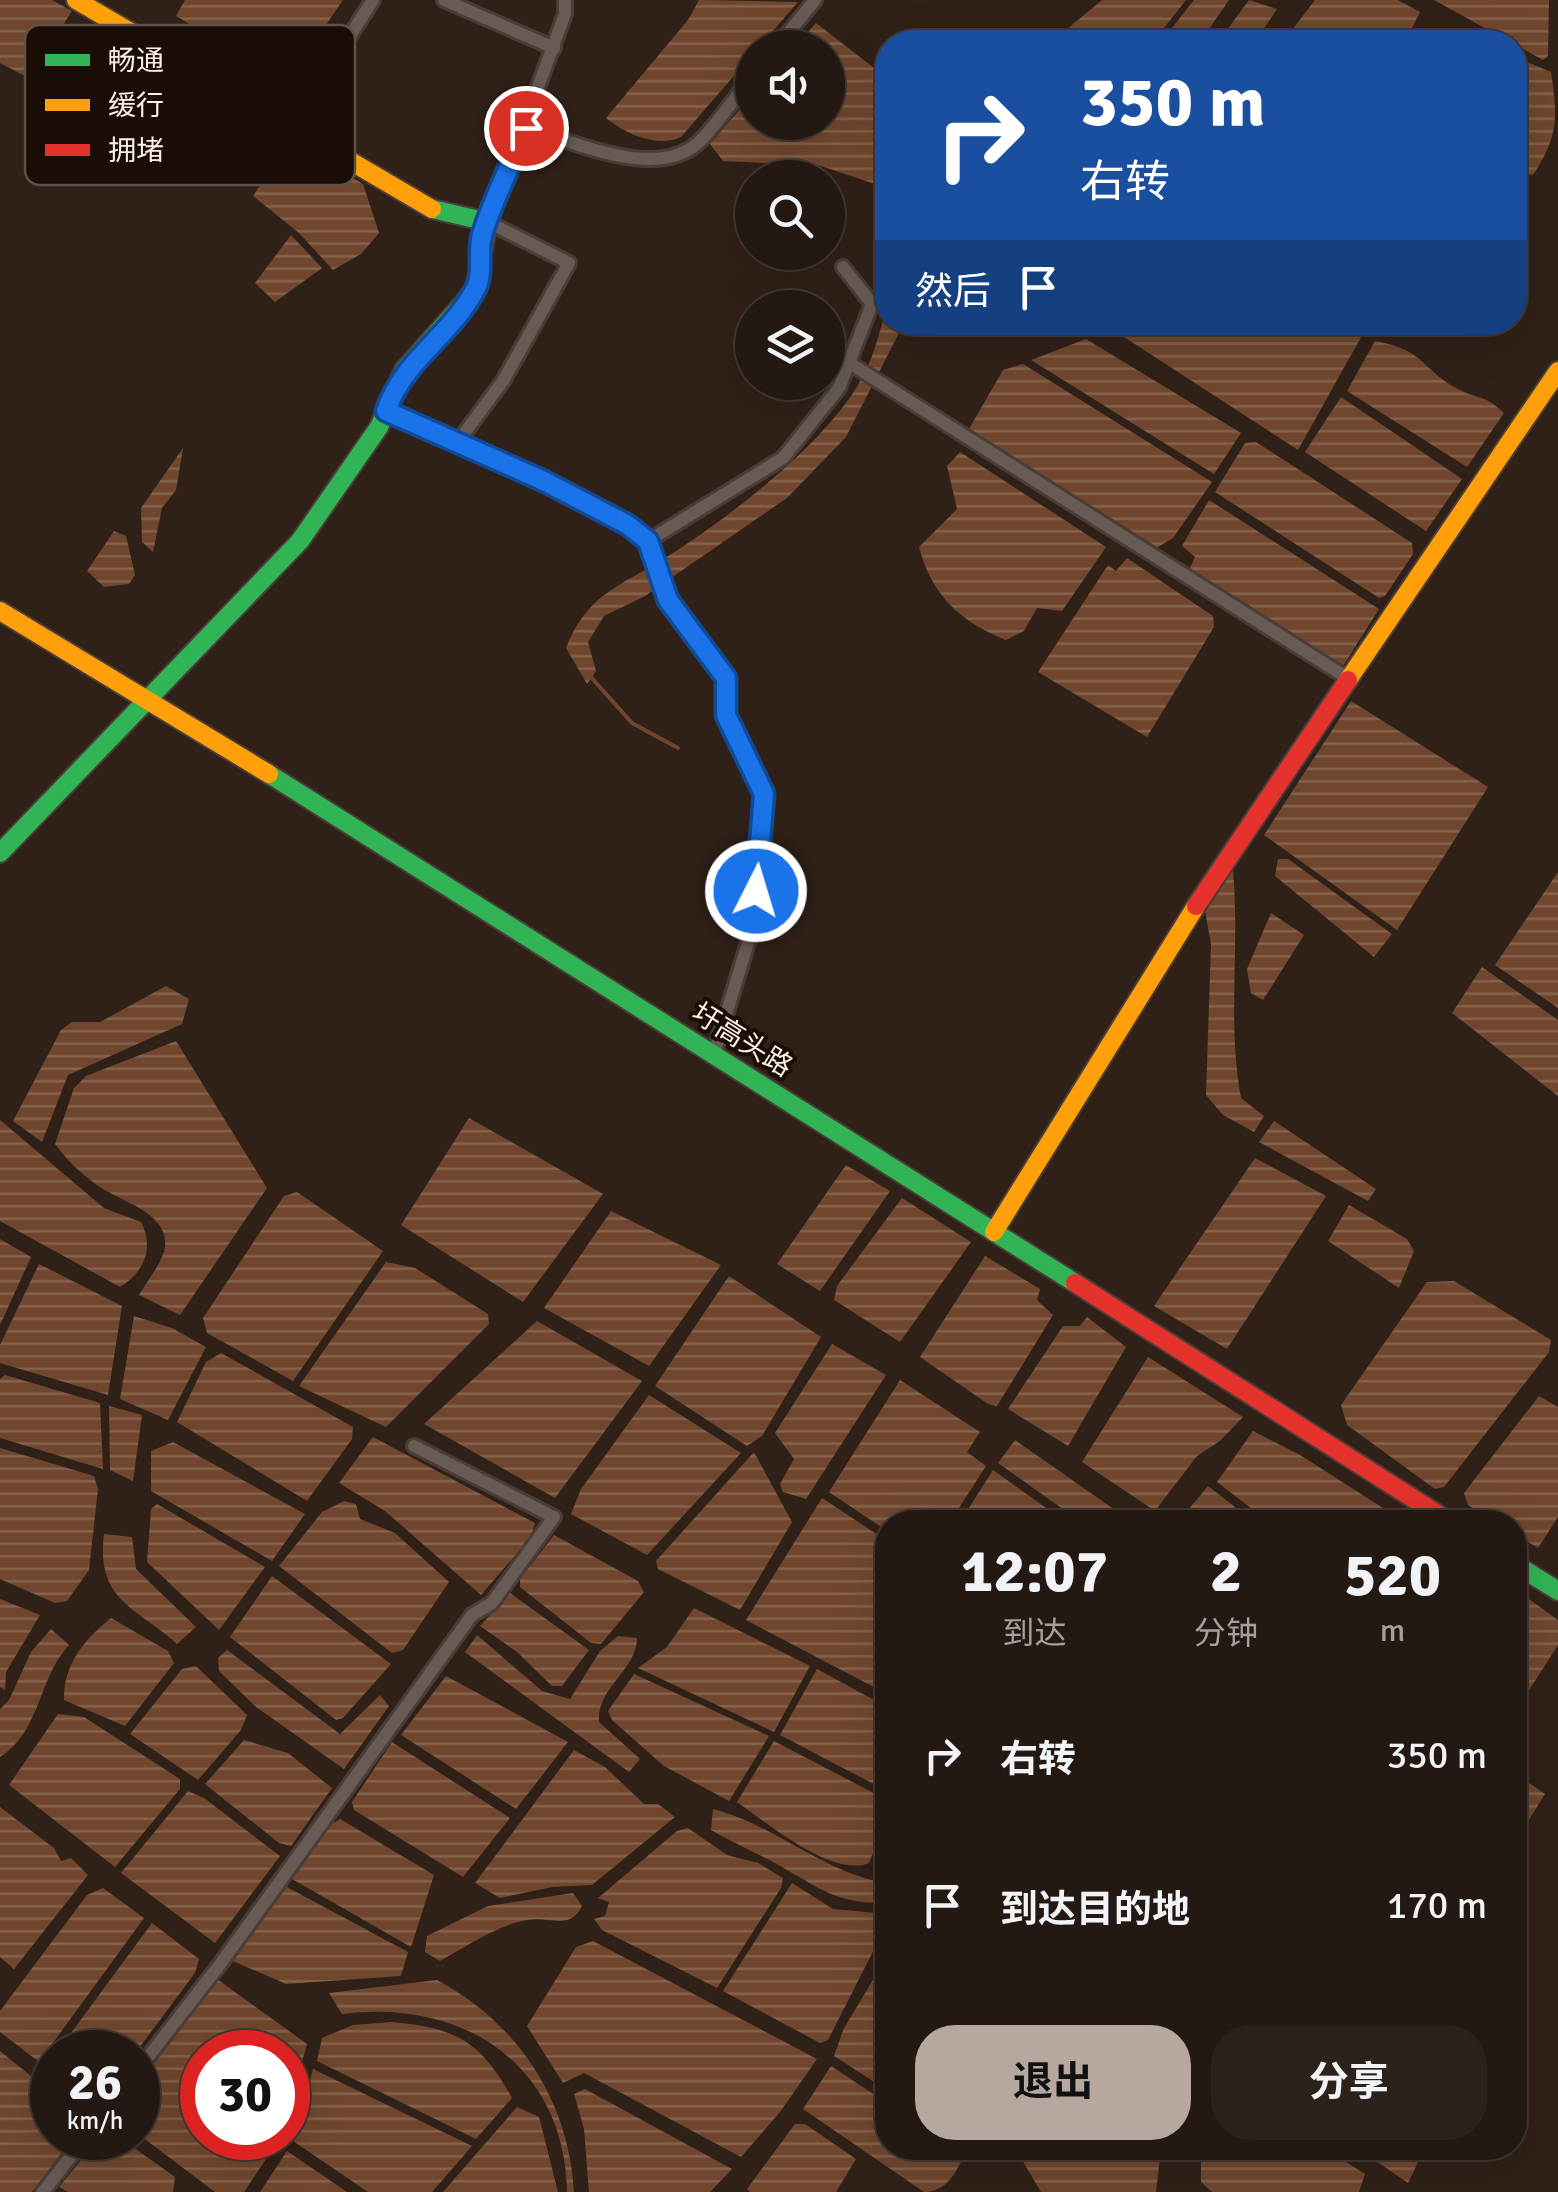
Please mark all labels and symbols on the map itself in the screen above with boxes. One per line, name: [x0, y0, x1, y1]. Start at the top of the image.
legend: [25, 25, 355, 185]
text: 畅通: [108, 44, 164, 78]
pin: [484, 86, 569, 171]
text: 缓行: [108, 89, 164, 123]
text: 拥堵: [108, 134, 164, 168]
position arrow: [704, 839, 808, 943]
street label: 圩高头路: [685, 996, 799, 1084]
speed limit sign: 30: [180, 2030, 310, 2160]

